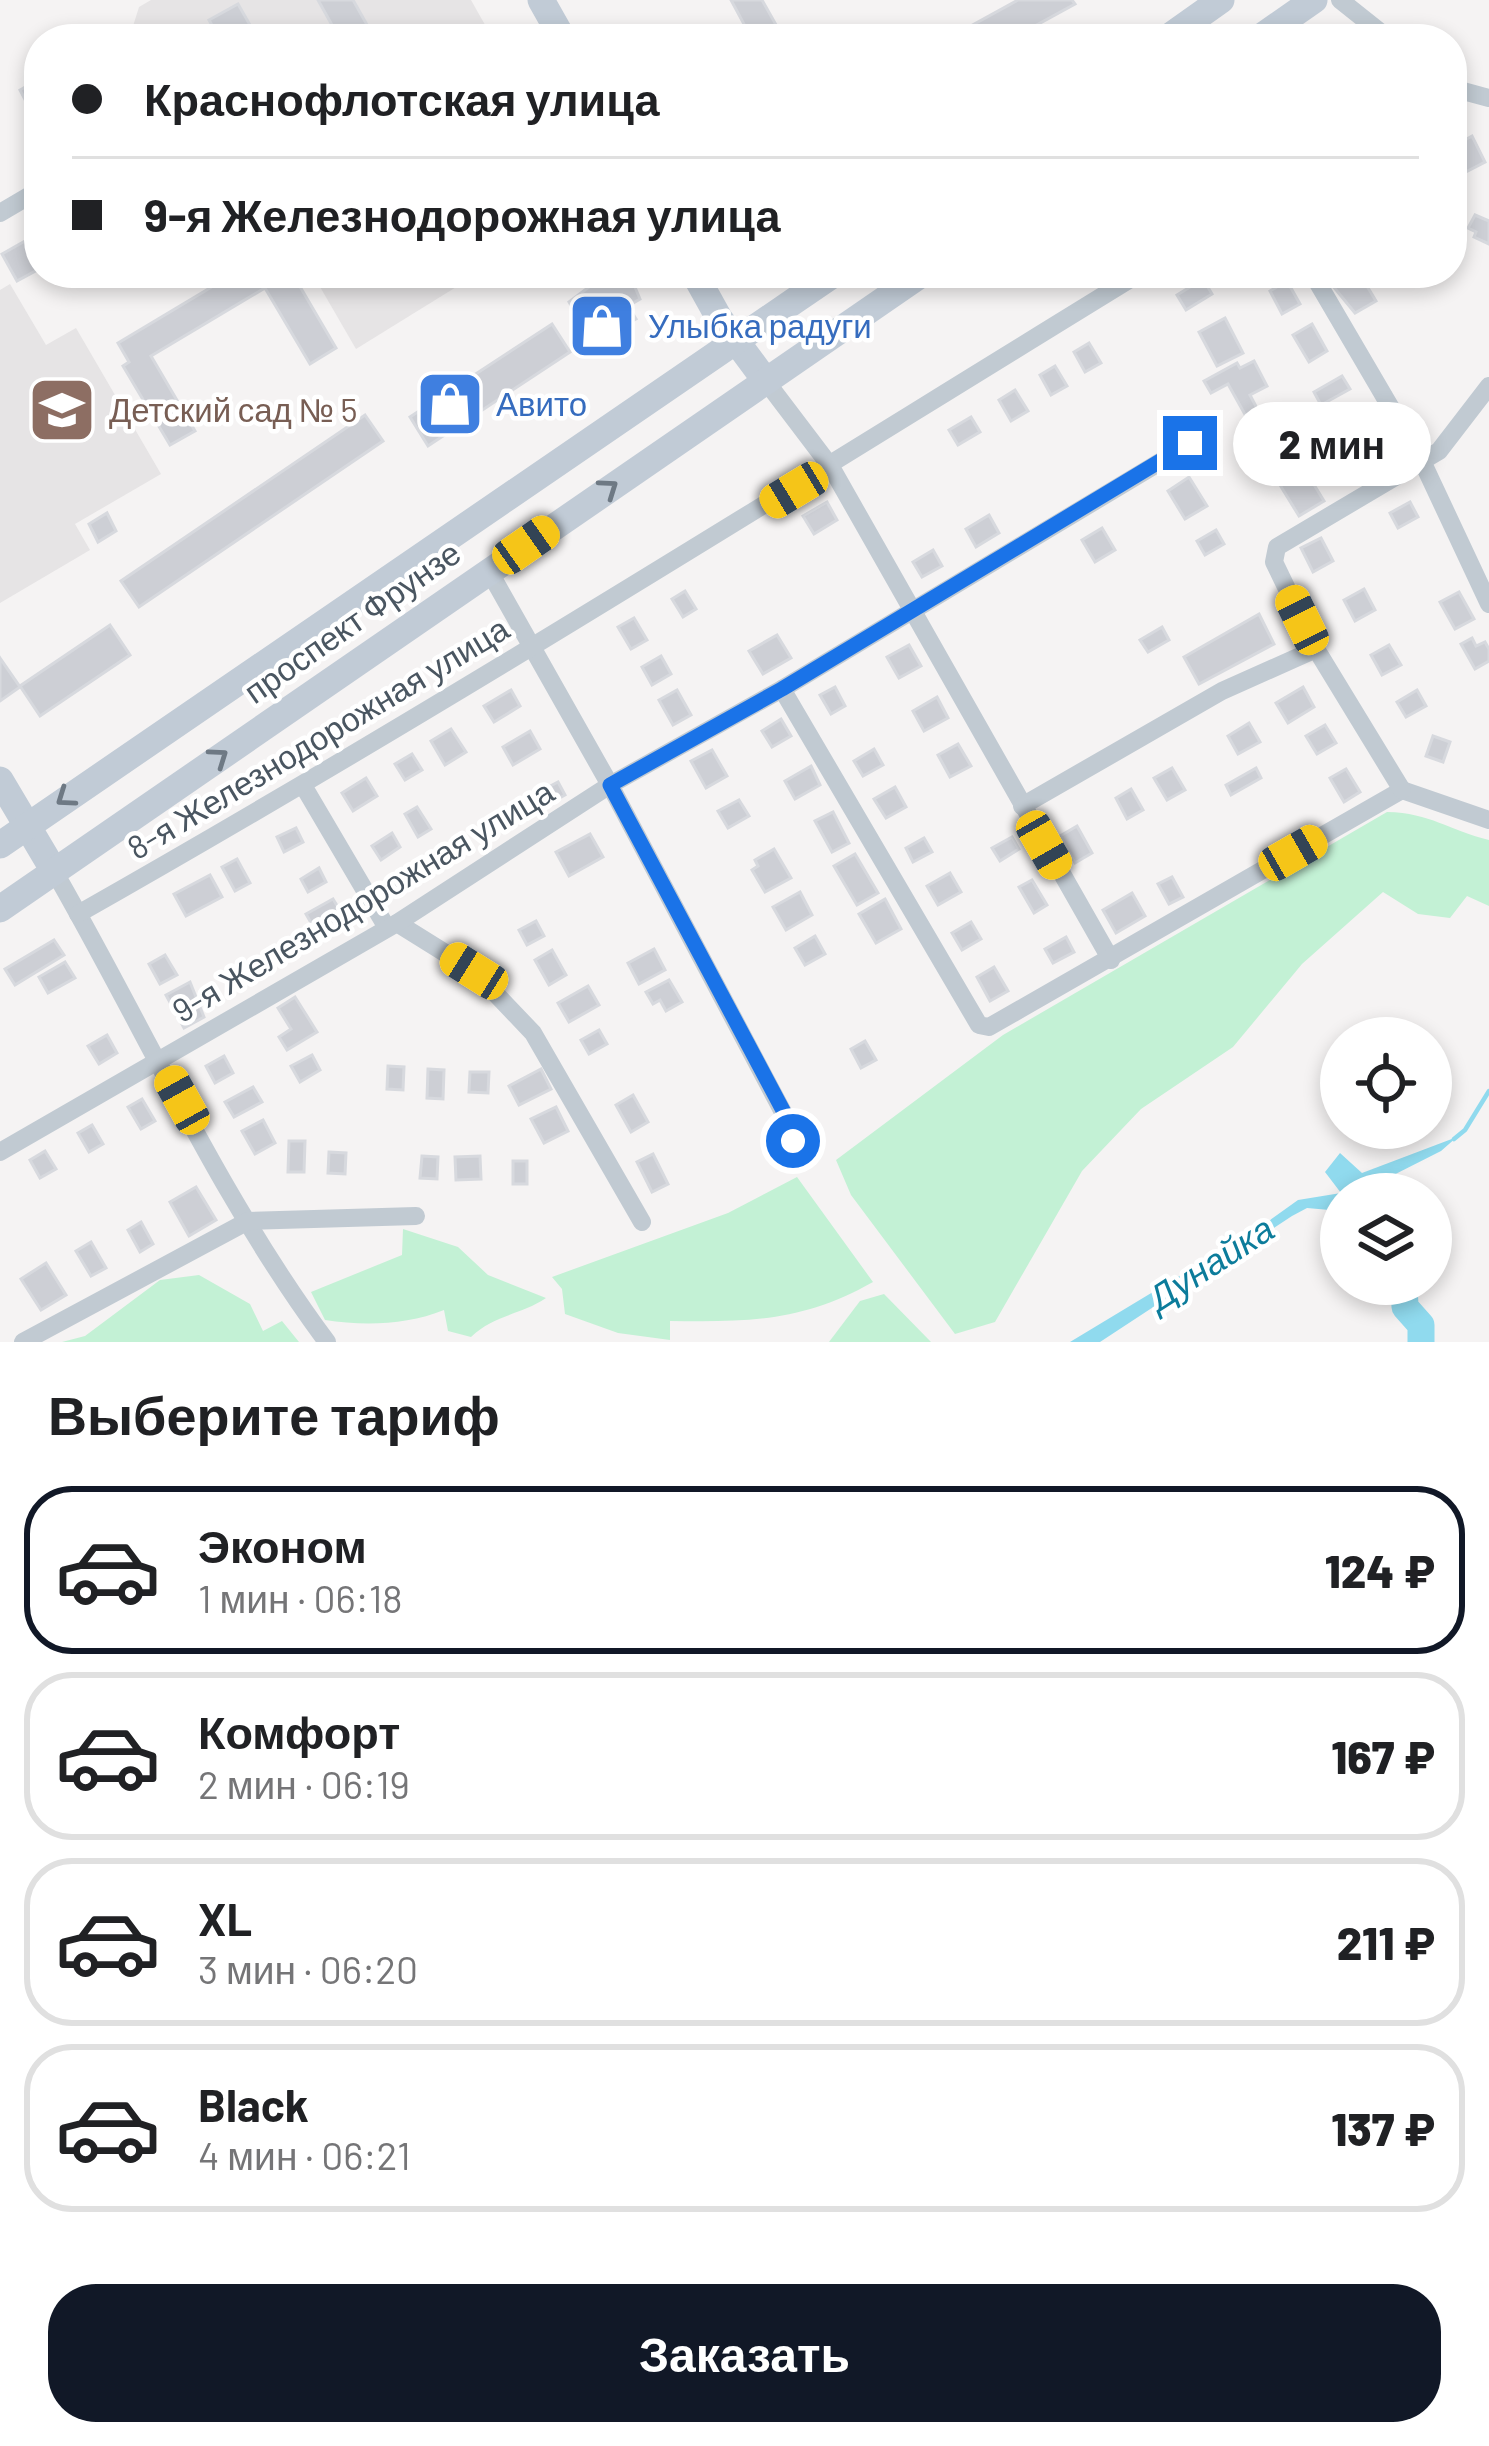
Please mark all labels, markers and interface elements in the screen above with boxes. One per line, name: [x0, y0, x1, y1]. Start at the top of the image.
text: Краснофлотская улица: [144, 71, 660, 125]
text: 9-я Железнодорожная улица: [144, 187, 780, 241]
shop icon: Улыбка радуги: [567, 291, 637, 361]
place label: Улыбка радуги: [648, 305, 872, 345]
shop icon: Авито: [415, 369, 485, 439]
school or university icon: Детский сад № 5: [27, 375, 97, 445]
place label: Авито: [496, 383, 587, 423]
place label: Детский сад № 5: [109, 389, 357, 429]
callout: 2 мин: [1232, 401, 1430, 485]
route end: [1163, 416, 1217, 470]
text: 2 мин: [1279, 420, 1385, 467]
car: [754, 456, 834, 524]
one-way arrow: [596, 480, 618, 502]
car: [486, 510, 566, 580]
street label: проспект Фрунзе: [236, 532, 467, 711]
car: [1270, 580, 1334, 660]
street label: 8-я Железнодорожная улица: [120, 607, 516, 867]
one-way arrow: [206, 749, 228, 771]
street label: 9-я Железнодорожная улица: [165, 770, 561, 1030]
one-way arrow: [57, 784, 79, 806]
car: [1010, 805, 1078, 885]
car: [1253, 819, 1333, 887]
car: [434, 937, 514, 1005]
map controls: [1320, 1017, 1452, 1305]
button: locate: [1320, 1017, 1452, 1149]
car: [149, 1060, 215, 1140]
route start: [766, 1114, 820, 1168]
button: layers: [1320, 1173, 1452, 1305]
water label: Дунайка: [1136, 1205, 1281, 1321]
text: Выберите тариф: [48, 1381, 500, 1446]
icon: car: [54, 1516, 162, 1624]
text: Эконом: [198, 1518, 367, 1572]
text: 124 ₽: [1325, 1543, 1435, 1597]
text: 1 мин · 06:18: [198, 1574, 403, 1621]
icon: car: [54, 1702, 162, 1810]
text: Комфорт: [198, 1704, 400, 1758]
text: 167 ₽: [1331, 1729, 1435, 1783]
text: 2 мин · 06:19: [198, 1760, 410, 1807]
icon: car: [54, 1888, 162, 1996]
text: XL: [198, 1891, 252, 1945]
text: 211 ₽: [1337, 1915, 1435, 1969]
text: 3 мин · 06:20: [198, 1945, 418, 1992]
icon: car: [54, 2074, 162, 2182]
text: Black: [198, 2077, 309, 2131]
text: 137 ₽: [1331, 2101, 1435, 2155]
text: 4 мин · 06:21: [198, 2131, 411, 2178]
button: Заказать: [48, 2284, 1441, 2422]

